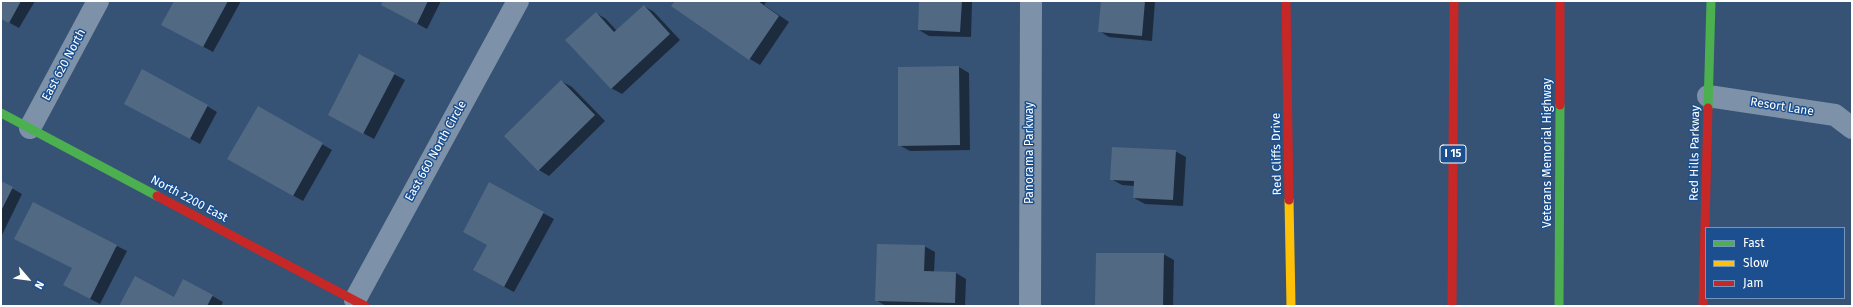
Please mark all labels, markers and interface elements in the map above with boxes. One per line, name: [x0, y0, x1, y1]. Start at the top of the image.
street label: East 620 North: [39, 27, 89, 103]
street label: Veterans Memorial Highway: [1541, 78, 1555, 228]
street label: Resort Lane: [1749, 95, 1815, 119]
street label: East 660 North Circle: [402, 98, 470, 204]
street label: Panorama Parkway: [1023, 102, 1037, 204]
street label: Red Hills Parkway: [1687, 105, 1703, 201]
street label: Red Cliffs Drive: [1269, 113, 1285, 195]
road number: I 15: [1440, 145, 1466, 163]
street label: North 2200 East: [148, 173, 230, 225]
legend: [1705, 227, 1845, 299]
text: Fast: [1743, 236, 1765, 250]
text: Slow: [1743, 256, 1769, 270]
north arrow: [8, 259, 48, 299]
text: Jam: [1743, 276, 1763, 290]
text: N: [32, 279, 46, 291]

